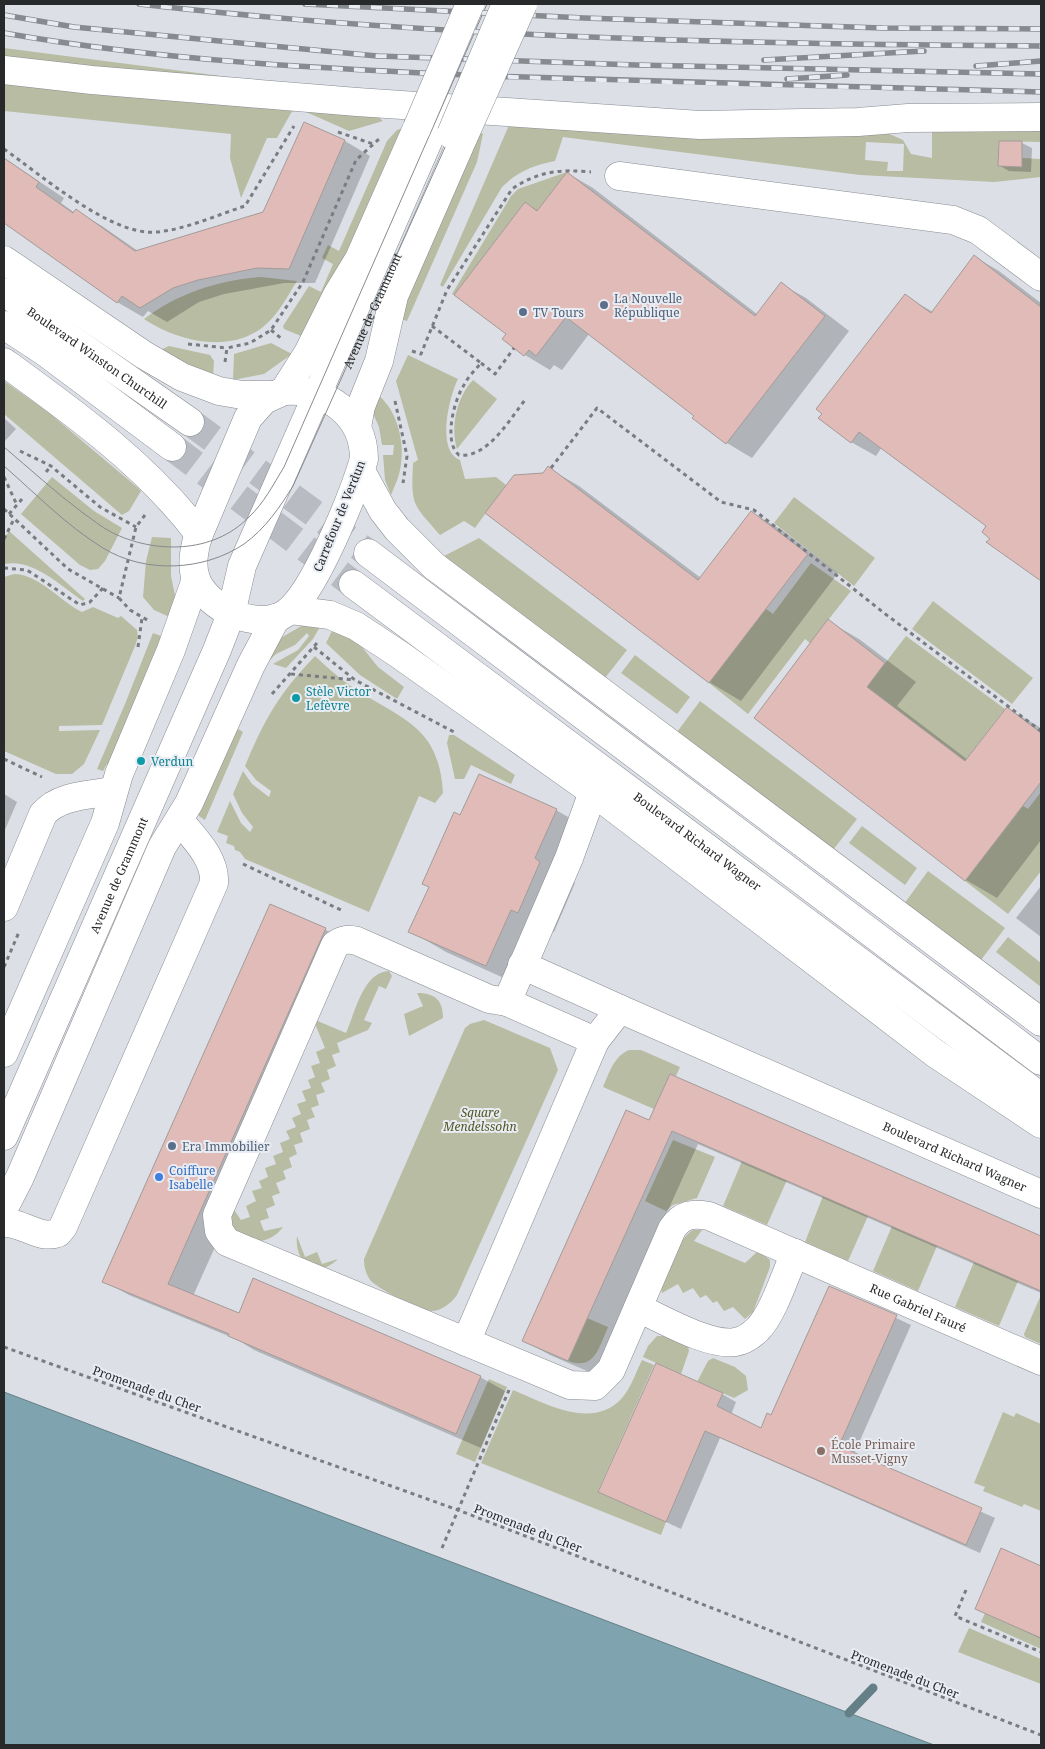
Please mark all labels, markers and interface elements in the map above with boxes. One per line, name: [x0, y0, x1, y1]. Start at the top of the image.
street label: Avenue de Grammont: [338, 250, 405, 371]
place label: La Nouvelle République: [614, 290, 682, 321]
marker: La Nouvelle République: [598, 299, 610, 311]
street label: Boulevard Winston Churchill: [24, 302, 171, 412]
place label: TV Tours: [533, 304, 584, 321]
marker: TV Tours: [517, 306, 529, 318]
street label: Carrefour de Verdun: [309, 458, 369, 574]
place label: Stèle Victor Lefèvre: [306, 683, 371, 714]
marker: Stèle Victor Lefèvre: [290, 692, 302, 704]
place label: Verdun: [151, 753, 193, 770]
marker: Verdun: [135, 755, 147, 767]
street label: Boulevard Richard Wagner: [630, 788, 765, 895]
street label: Avenue de Grammont: [85, 814, 151, 936]
park label: Square Mendelssohn: [442, 1104, 517, 1135]
street label: Boulevard Richard Wagner: [880, 1117, 1030, 1195]
place label: Era Immobilier: [182, 1138, 270, 1155]
marker: Era Immobilier: [166, 1140, 178, 1152]
place label: Coiffure Isabelle: [169, 1162, 215, 1193]
marker: Coiffure Isabelle: [153, 1171, 165, 1183]
street label: Rue Gabriel Fauré: [867, 1279, 969, 1336]
street label: Promenade du Cher: [90, 1361, 204, 1417]
place label: École Primaire Musset-Vigny: [831, 1436, 915, 1467]
marker: École Primaire Musset-Vigny: [815, 1445, 827, 1457]
street label: Promenade du Cher: [472, 1500, 585, 1557]
street label: Promenade du Cher: [849, 1646, 962, 1703]

